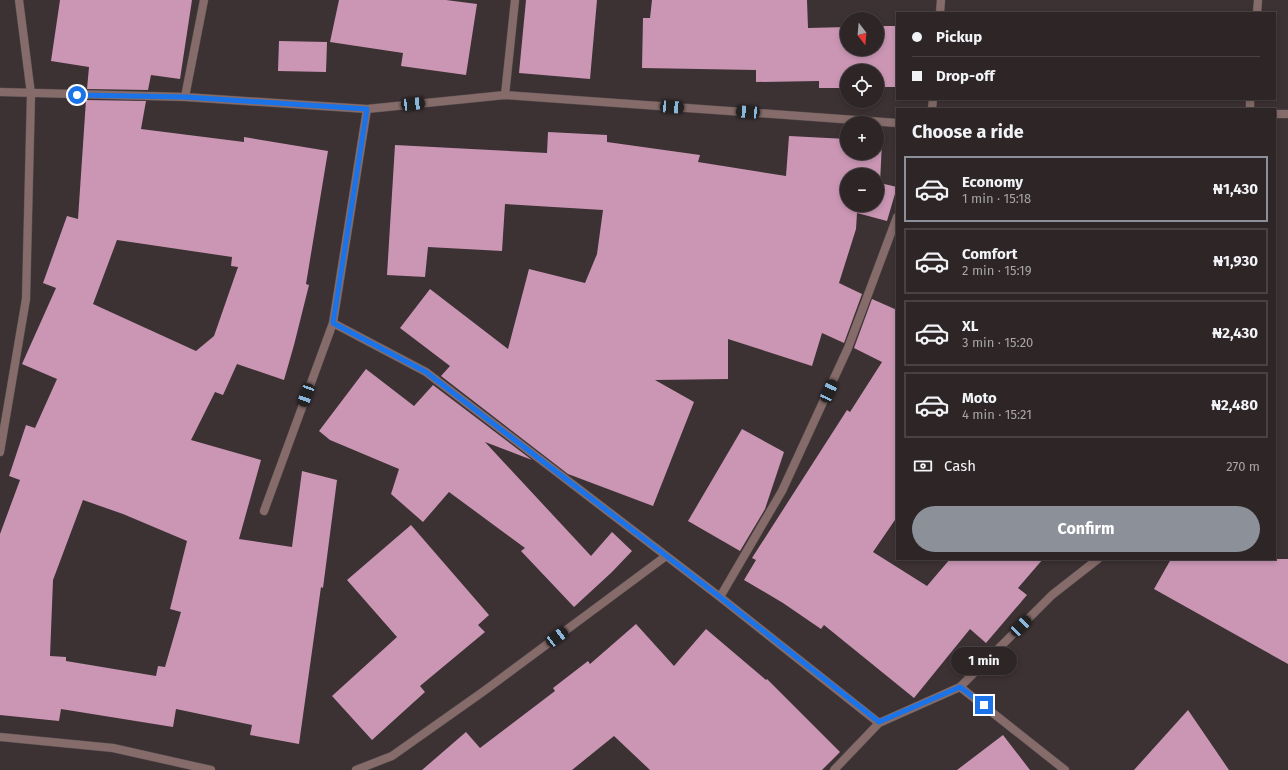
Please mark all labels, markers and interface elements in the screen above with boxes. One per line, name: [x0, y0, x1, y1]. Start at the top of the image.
north arrow: [840, 12, 884, 56]
map controls: [840, 12, 884, 212]
text: Pickup: [936, 28, 982, 46]
button: locate: [840, 64, 884, 108]
text: Drop-off: [936, 67, 995, 85]
route start: [68, 86, 86, 104]
car: [400, 97, 426, 111]
car: [660, 100, 684, 114]
car: [736, 105, 760, 119]
button: +: [840, 116, 884, 160]
text: Choose a ride: [912, 121, 1024, 143]
button: −: [840, 168, 884, 212]
icon: car: [914, 171, 950, 207]
text: Economy: [962, 173, 1023, 191]
text: ₦1,430: [1213, 180, 1258, 198]
text: 1 min · 15:18: [962, 191, 1031, 206]
icon: car: [914, 243, 950, 279]
text: Comfort: [962, 245, 1018, 263]
text: ₦1,930: [1213, 252, 1258, 270]
text: 2 min · 15:19: [962, 263, 1032, 278]
icon: car: [914, 315, 950, 351]
text: XL: [962, 317, 978, 335]
text: ₦2,430: [1212, 324, 1258, 342]
text: 3 min · 15:20: [962, 335, 1033, 350]
car: [818, 378, 840, 404]
car: [296, 382, 316, 408]
icon: car: [914, 387, 950, 423]
text: Moto: [962, 389, 997, 407]
text: ₦2,480: [1211, 396, 1258, 414]
text: 4 min · 15:21: [962, 407, 1032, 422]
icon: cash: [912, 455, 934, 477]
text: Cash: [944, 457, 976, 475]
text: 270 m: [1226, 459, 1260, 474]
button: Confirm: [912, 506, 1260, 552]
car: [1008, 613, 1034, 639]
car: [544, 625, 570, 649]
callout: 1 min: [951, 647, 1017, 675]
text: 1 min: [968, 653, 1000, 668]
route end: [975, 696, 993, 714]

